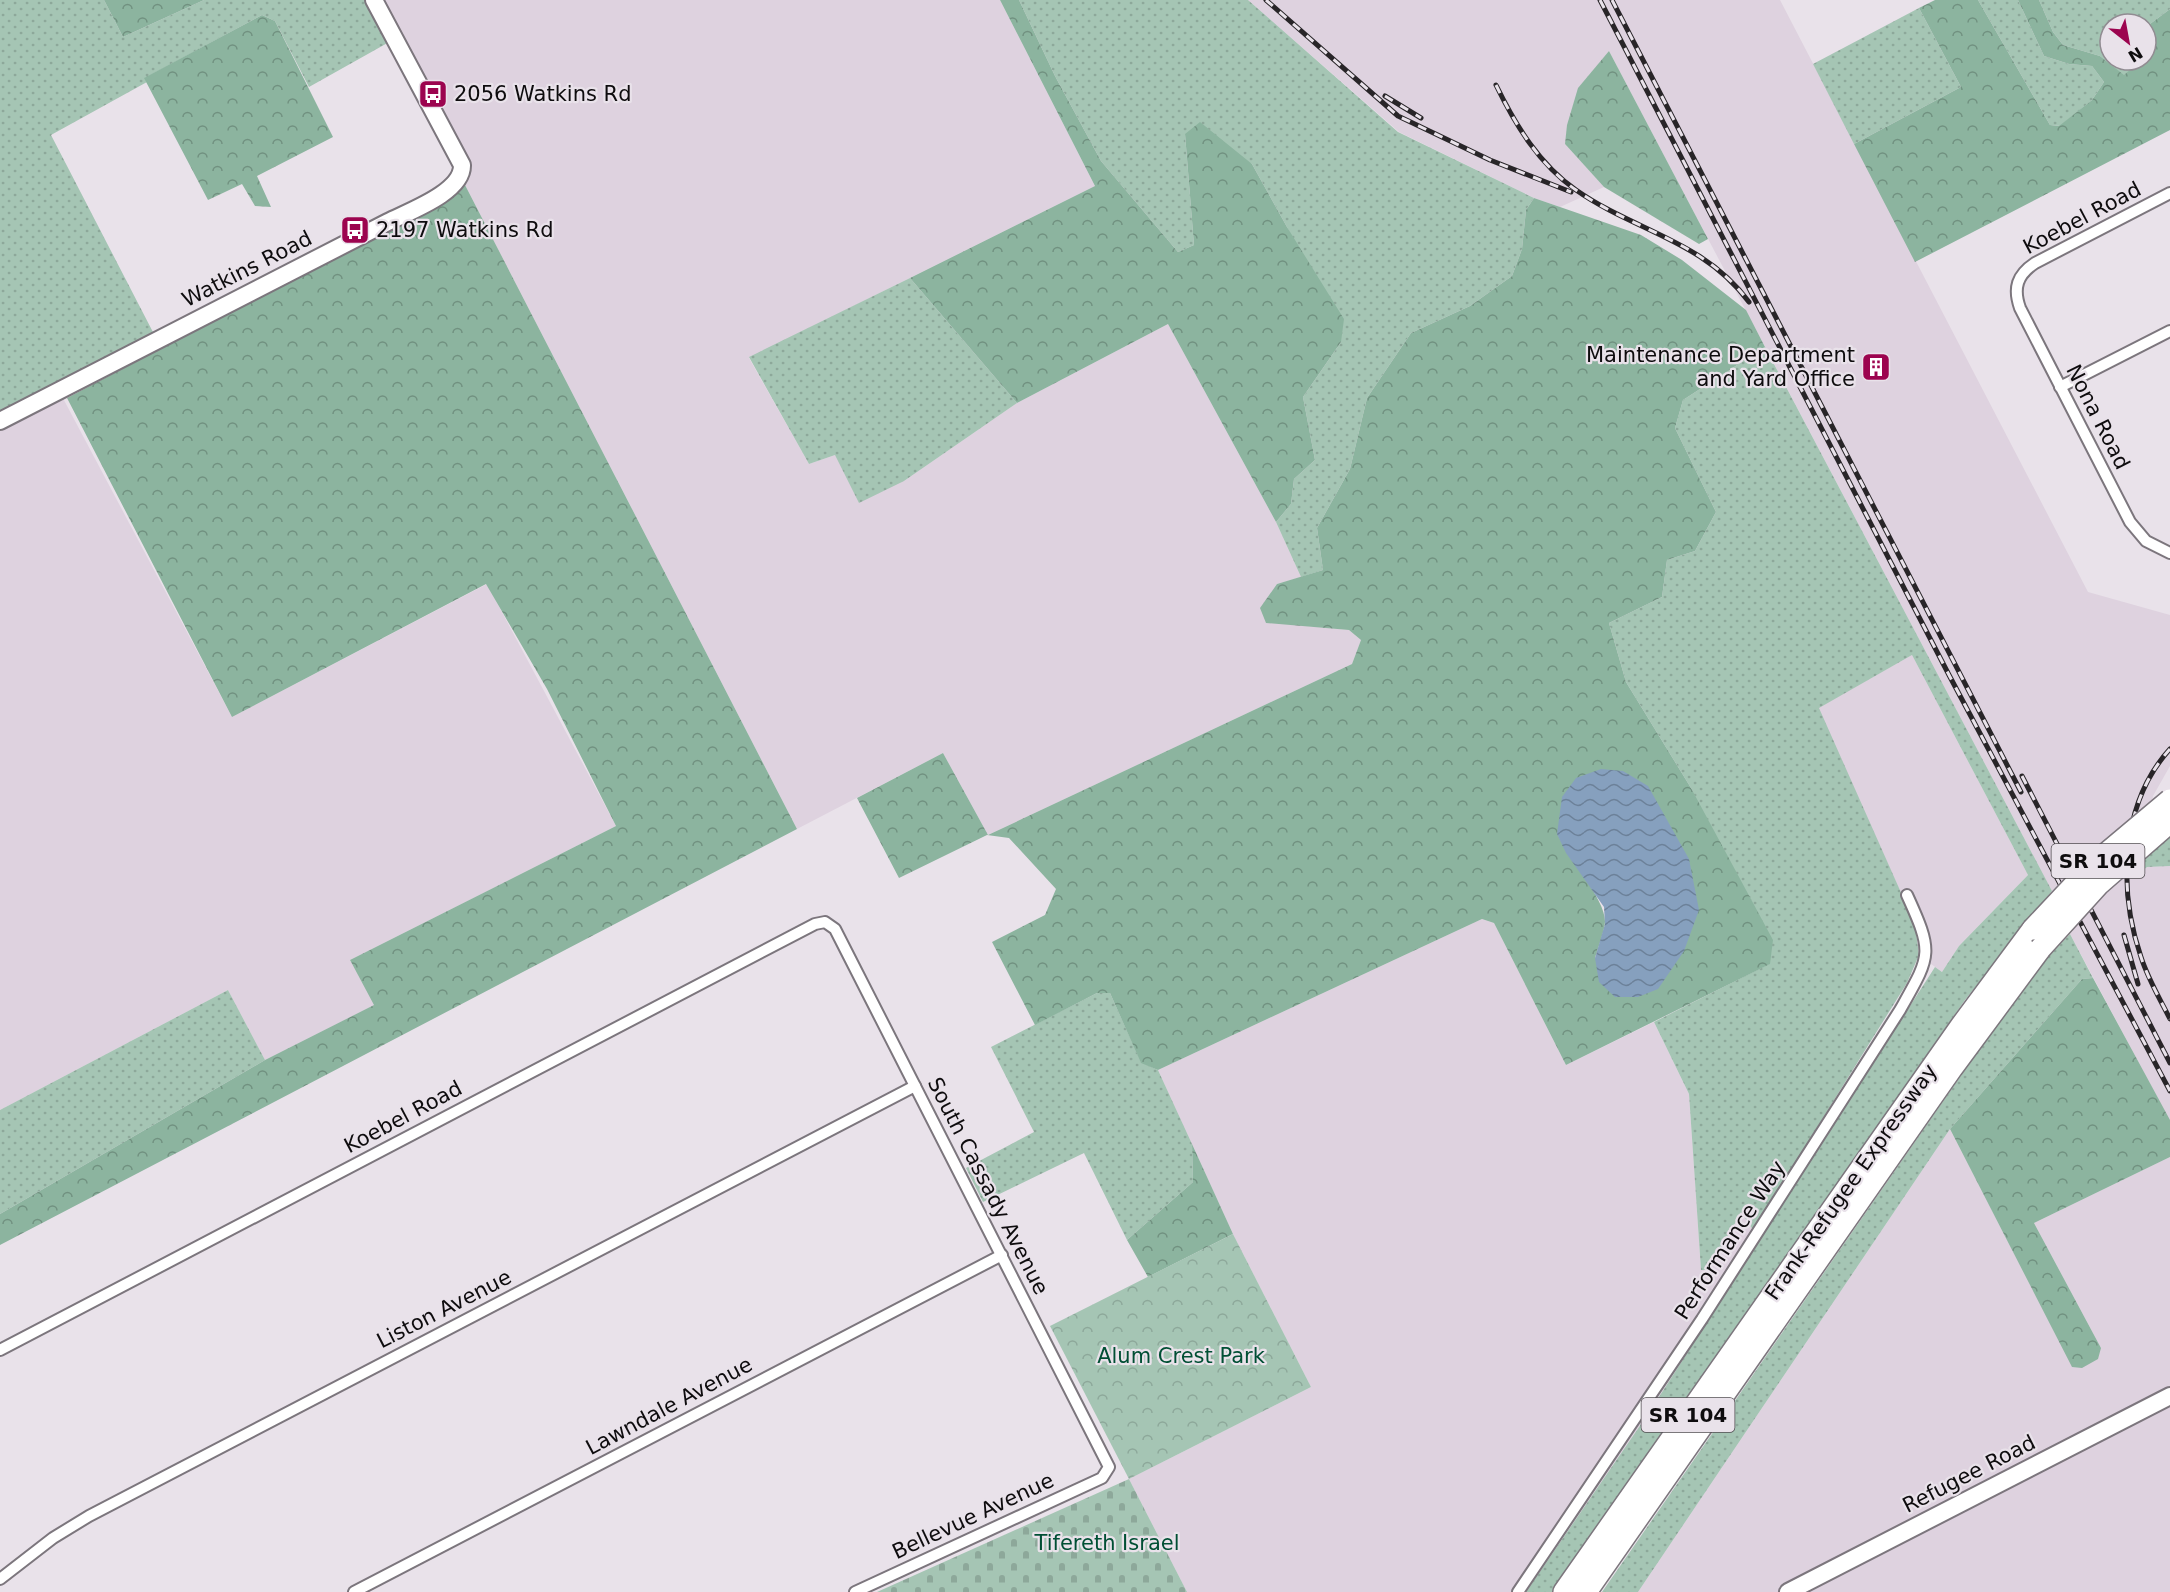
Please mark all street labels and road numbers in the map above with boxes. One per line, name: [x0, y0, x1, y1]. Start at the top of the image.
street label: Koebel Road: [2019, 177, 2145, 259]
street label: Watkins Road: [178, 226, 316, 312]
street label: Nona Road: [2061, 361, 2135, 473]
road number: SR 104: [2052, 844, 2144, 878]
street label: Frank-Refugee Expressway: [1760, 1059, 1942, 1305]
street label: South Cassady Avenue: [923, 1073, 1053, 1299]
street label: Koebel Road: [340, 1076, 466, 1158]
street label: Performance Way: [1670, 1156, 1790, 1324]
street label: Liston Avenue: [373, 1265, 515, 1353]
street label: Lawndale Avenue: [582, 1352, 756, 1460]
road number: SR 104: [1642, 1398, 1734, 1432]
street label: Refugee Road: [1899, 1430, 2039, 1518]
street label: Bellevue Avenue: [888, 1468, 1058, 1564]

